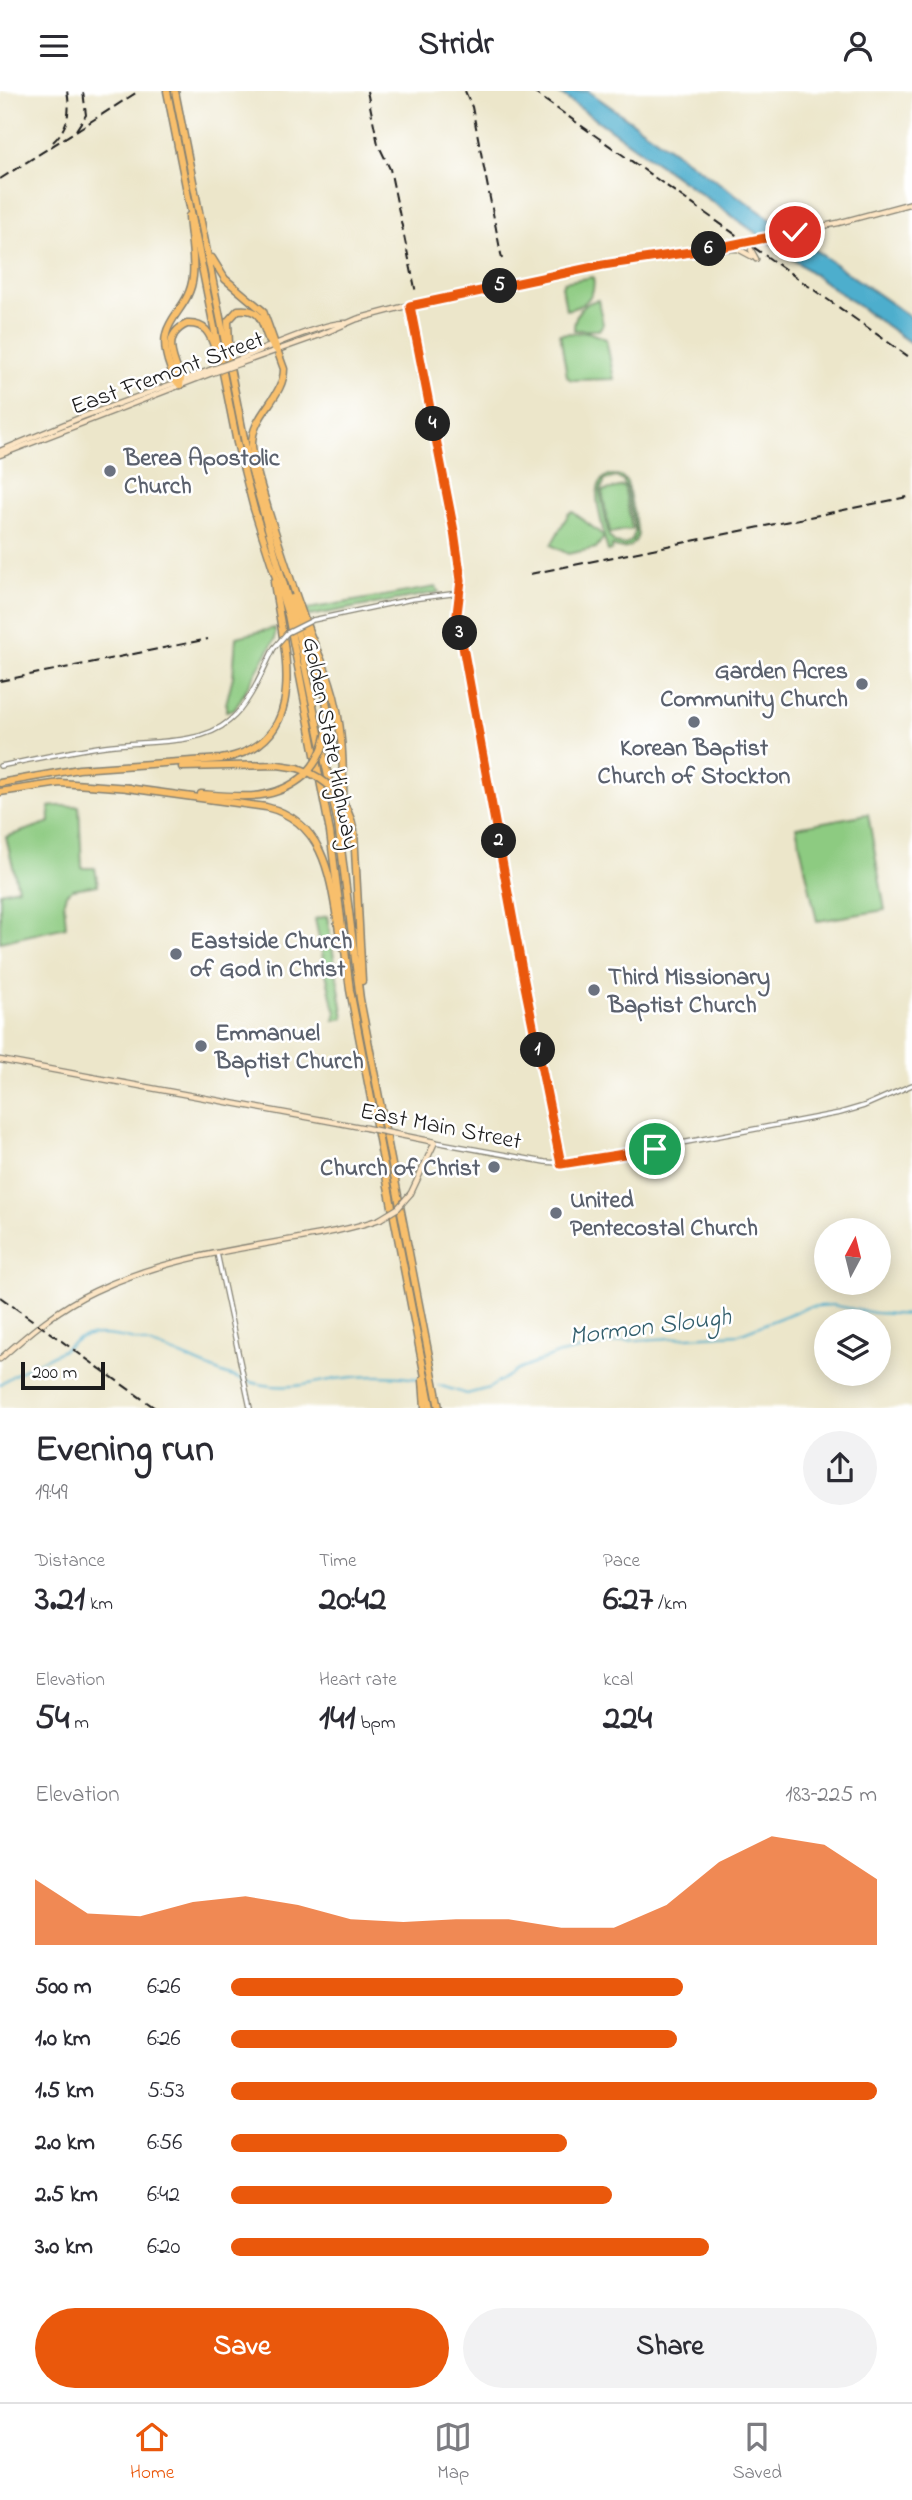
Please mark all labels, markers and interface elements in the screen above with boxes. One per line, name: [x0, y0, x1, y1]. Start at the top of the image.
text: Stridr: [419, 22, 493, 69]
icon: menu: [35, 27, 73, 65]
icon: person: [839, 27, 877, 65]
pin: [765, 202, 825, 262]
icon: check: [776, 213, 814, 251]
pin: 6: [692, 231, 726, 267]
text: 6: [704, 235, 713, 262]
pin: 5: [482, 269, 518, 303]
text: 5: [494, 272, 505, 299]
street label: East Fremont Street: [66, 323, 269, 426]
pin: 4: [416, 407, 450, 441]
text: 4: [429, 410, 436, 437]
place label: Berea Apostolic Church: [123, 442, 281, 505]
marker: Berea Apostolic Church: [102, 463, 118, 479]
pin: 3: [442, 615, 477, 651]
text: 3: [456, 619, 463, 646]
street label: Golden State Highway: [291, 634, 367, 853]
place label: Garden Acres Community Church: [660, 655, 848, 719]
marker: Garden Acres Community Church: [854, 676, 870, 692]
marker: Korean Baptist Church of Stockton: [686, 714, 702, 730]
place label: Korean Baptist Church of Stockton: [598, 732, 791, 795]
pin: 2: [482, 823, 516, 859]
text: 2: [494, 827, 503, 854]
place label: Eastside Church of God in Christ: [190, 925, 352, 988]
marker: Eastside Church of God in Christ: [168, 946, 184, 962]
place label: Third Missionary Baptist Church: [607, 961, 770, 1024]
marker: Third Missionary Baptist Church: [586, 982, 602, 998]
place label: Emmanuel Baptist Church: [214, 1017, 364, 1080]
pin: 1: [520, 1033, 556, 1067]
text: 1: [534, 1036, 541, 1063]
marker: Emmanuel Baptist Church: [193, 1038, 209, 1054]
street label: East Main Street: [357, 1095, 524, 1160]
pin: [625, 1119, 685, 1179]
icon: arrive: [636, 1130, 674, 1168]
place label: Church of Christ: [320, 1152, 481, 1187]
marker: Church of Christ: [486, 1159, 502, 1175]
place label: United Pentecostal Church: [570, 1184, 758, 1247]
marker: United Pentecostal Church: [548, 1205, 564, 1221]
north arrow: [814, 1218, 891, 1295]
map controls: [814, 1218, 891, 1386]
water label: Mormon Slough: [567, 1299, 734, 1357]
button: layers: [814, 1309, 891, 1386]
scale bar: [21, 1359, 105, 1391]
text: 200 m: [32, 1360, 77, 1387]
text: Evening run: [35, 1423, 214, 1479]
button: share: [803, 1431, 877, 1505]
text: 19:49: [35, 1477, 68, 1510]
text: Distance: [35, 1548, 105, 1575]
text: Time: [319, 1548, 357, 1575]
text: Pace: [603, 1548, 640, 1575]
text: 3.21: [35, 1575, 85, 1626]
text: 20:42: [319, 1575, 386, 1626]
text: 6:27: [603, 1575, 653, 1626]
text: km: [85, 1591, 113, 1618]
text: /km: [653, 1591, 687, 1618]
text: Elevation: [35, 1667, 105, 1694]
text: Heart rate: [319, 1667, 397, 1694]
text: kcal: [603, 1667, 633, 1694]
text: 54: [35, 1694, 69, 1745]
text: 141: [319, 1694, 356, 1745]
text: 224: [603, 1694, 652, 1745]
text: m: [69, 1710, 89, 1737]
text: bpm: [356, 1710, 396, 1737]
text: Elevation: [35, 1779, 120, 1812]
text: 183–225 m: [785, 1779, 877, 1812]
text: 500 m: [35, 1971, 92, 2004]
text: 6:26: [147, 1971, 181, 2004]
text: 1.0 km: [35, 2023, 91, 2056]
text: 6:26: [147, 2023, 181, 2056]
text: 1.5 km: [35, 2075, 94, 2108]
text: 5:53: [147, 2075, 185, 2108]
text: 2.0 km: [35, 2127, 95, 2160]
text: 6:56: [147, 2127, 182, 2160]
text: 2.5 km: [35, 2179, 98, 2212]
text: 6:42: [147, 2179, 180, 2212]
text: 3.0 km: [35, 2231, 93, 2264]
text: 6:20: [147, 2231, 180, 2264]
button: Save: [35, 2308, 449, 2388]
button: Share: [463, 2308, 877, 2388]
tab: Home: [130, 2418, 174, 2487]
tab: Map: [434, 2418, 472, 2487]
tab: Saved: [732, 2418, 782, 2487]

